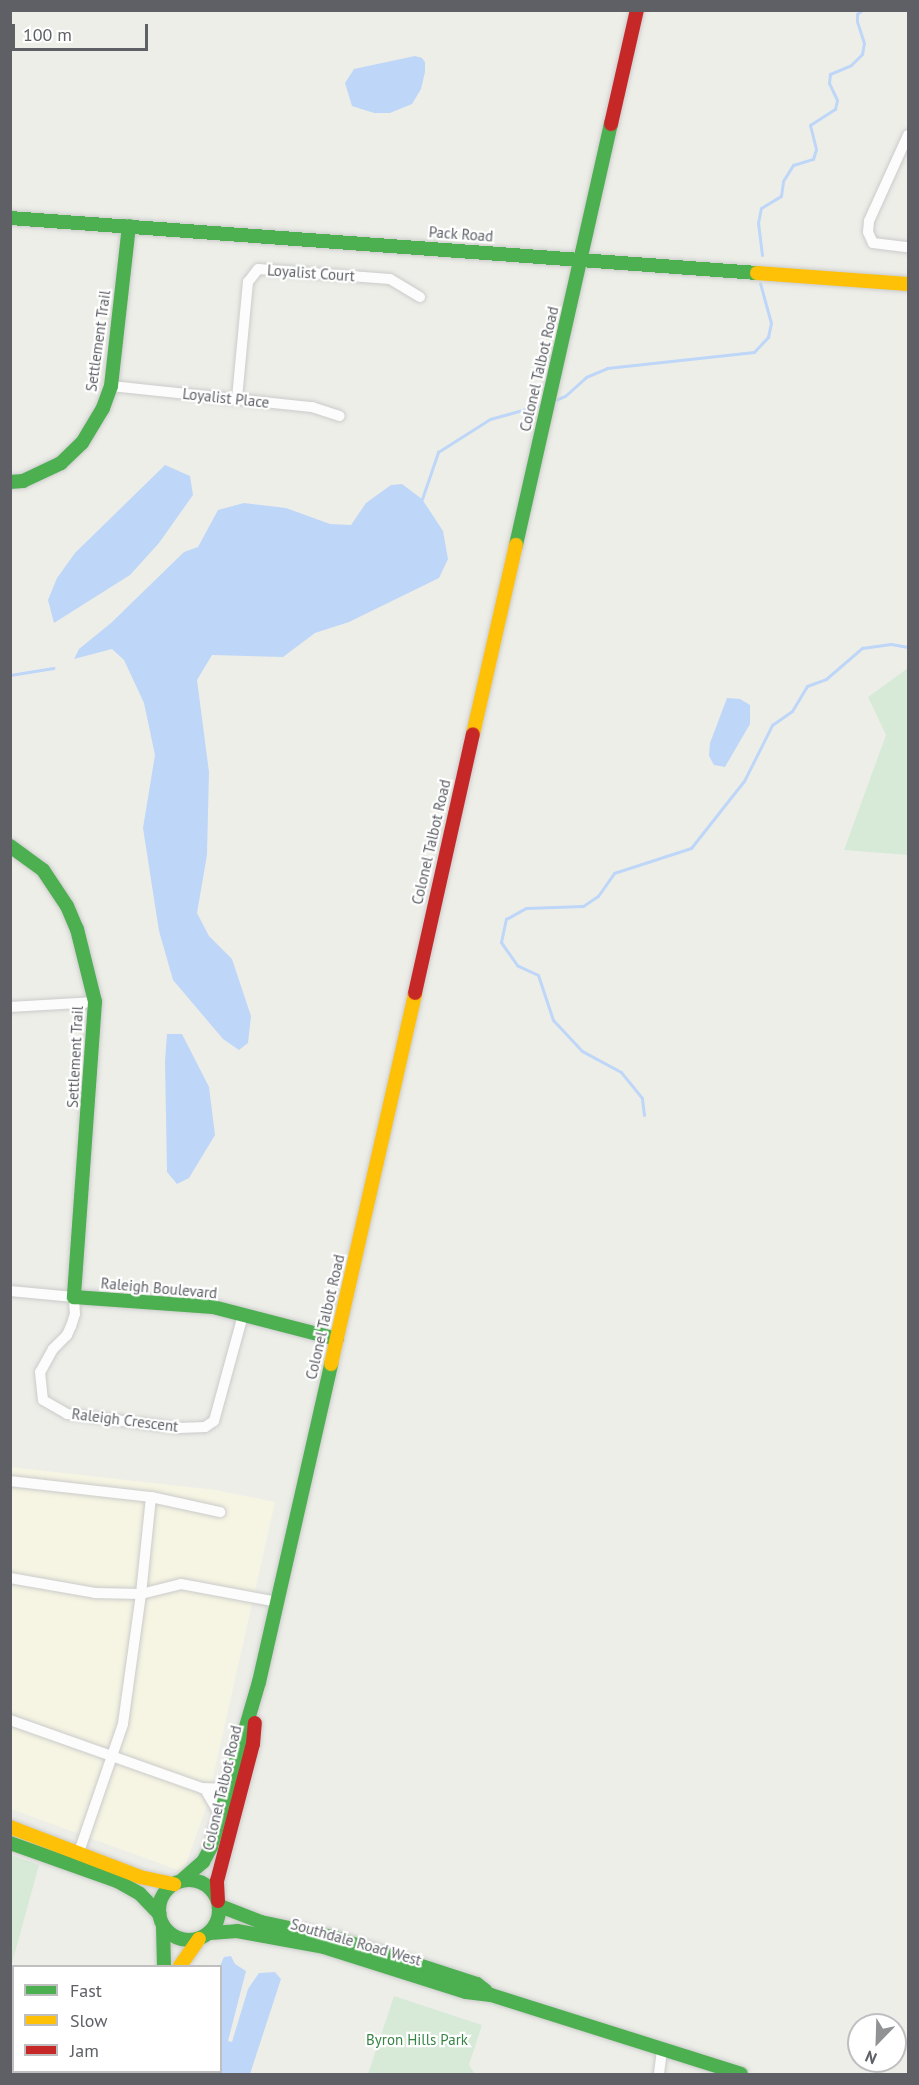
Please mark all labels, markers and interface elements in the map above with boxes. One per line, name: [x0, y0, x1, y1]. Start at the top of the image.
scale bar: [15, 12, 152, 50]
text: 100 m: [23, 23, 72, 46]
street label: Pack Road: [428, 223, 494, 245]
street label: Loyalist Court: [267, 261, 355, 285]
street label: Settlement Trail: [82, 289, 114, 393]
street label: Colonel Talbot Road: [516, 304, 562, 434]
street label: Loyalist Place: [182, 384, 270, 412]
street label: Colonel Talbot Road: [408, 777, 454, 907]
street label: Settlement Trail: [63, 1005, 87, 1109]
street label: Colonel Talbot Road: [302, 1252, 348, 1382]
street label: Raleigh Boulevard: [100, 1274, 218, 1302]
street label: Raleigh Crescent: [71, 1405, 179, 1435]
street label: Colonel Talbot Road: [199, 1723, 245, 1853]
street label: Southdale Road West: [288, 1915, 424, 1969]
legend: [12, 1965, 222, 2073]
text: Fast: [70, 1979, 102, 2002]
text: Slow: [70, 2009, 108, 2032]
north arrow: [847, 2013, 907, 2073]
park label: Byron Hills Park: [366, 2031, 468, 2049]
text: Jam: [70, 2039, 99, 2062]
text: N: [862, 2046, 880, 2069]

